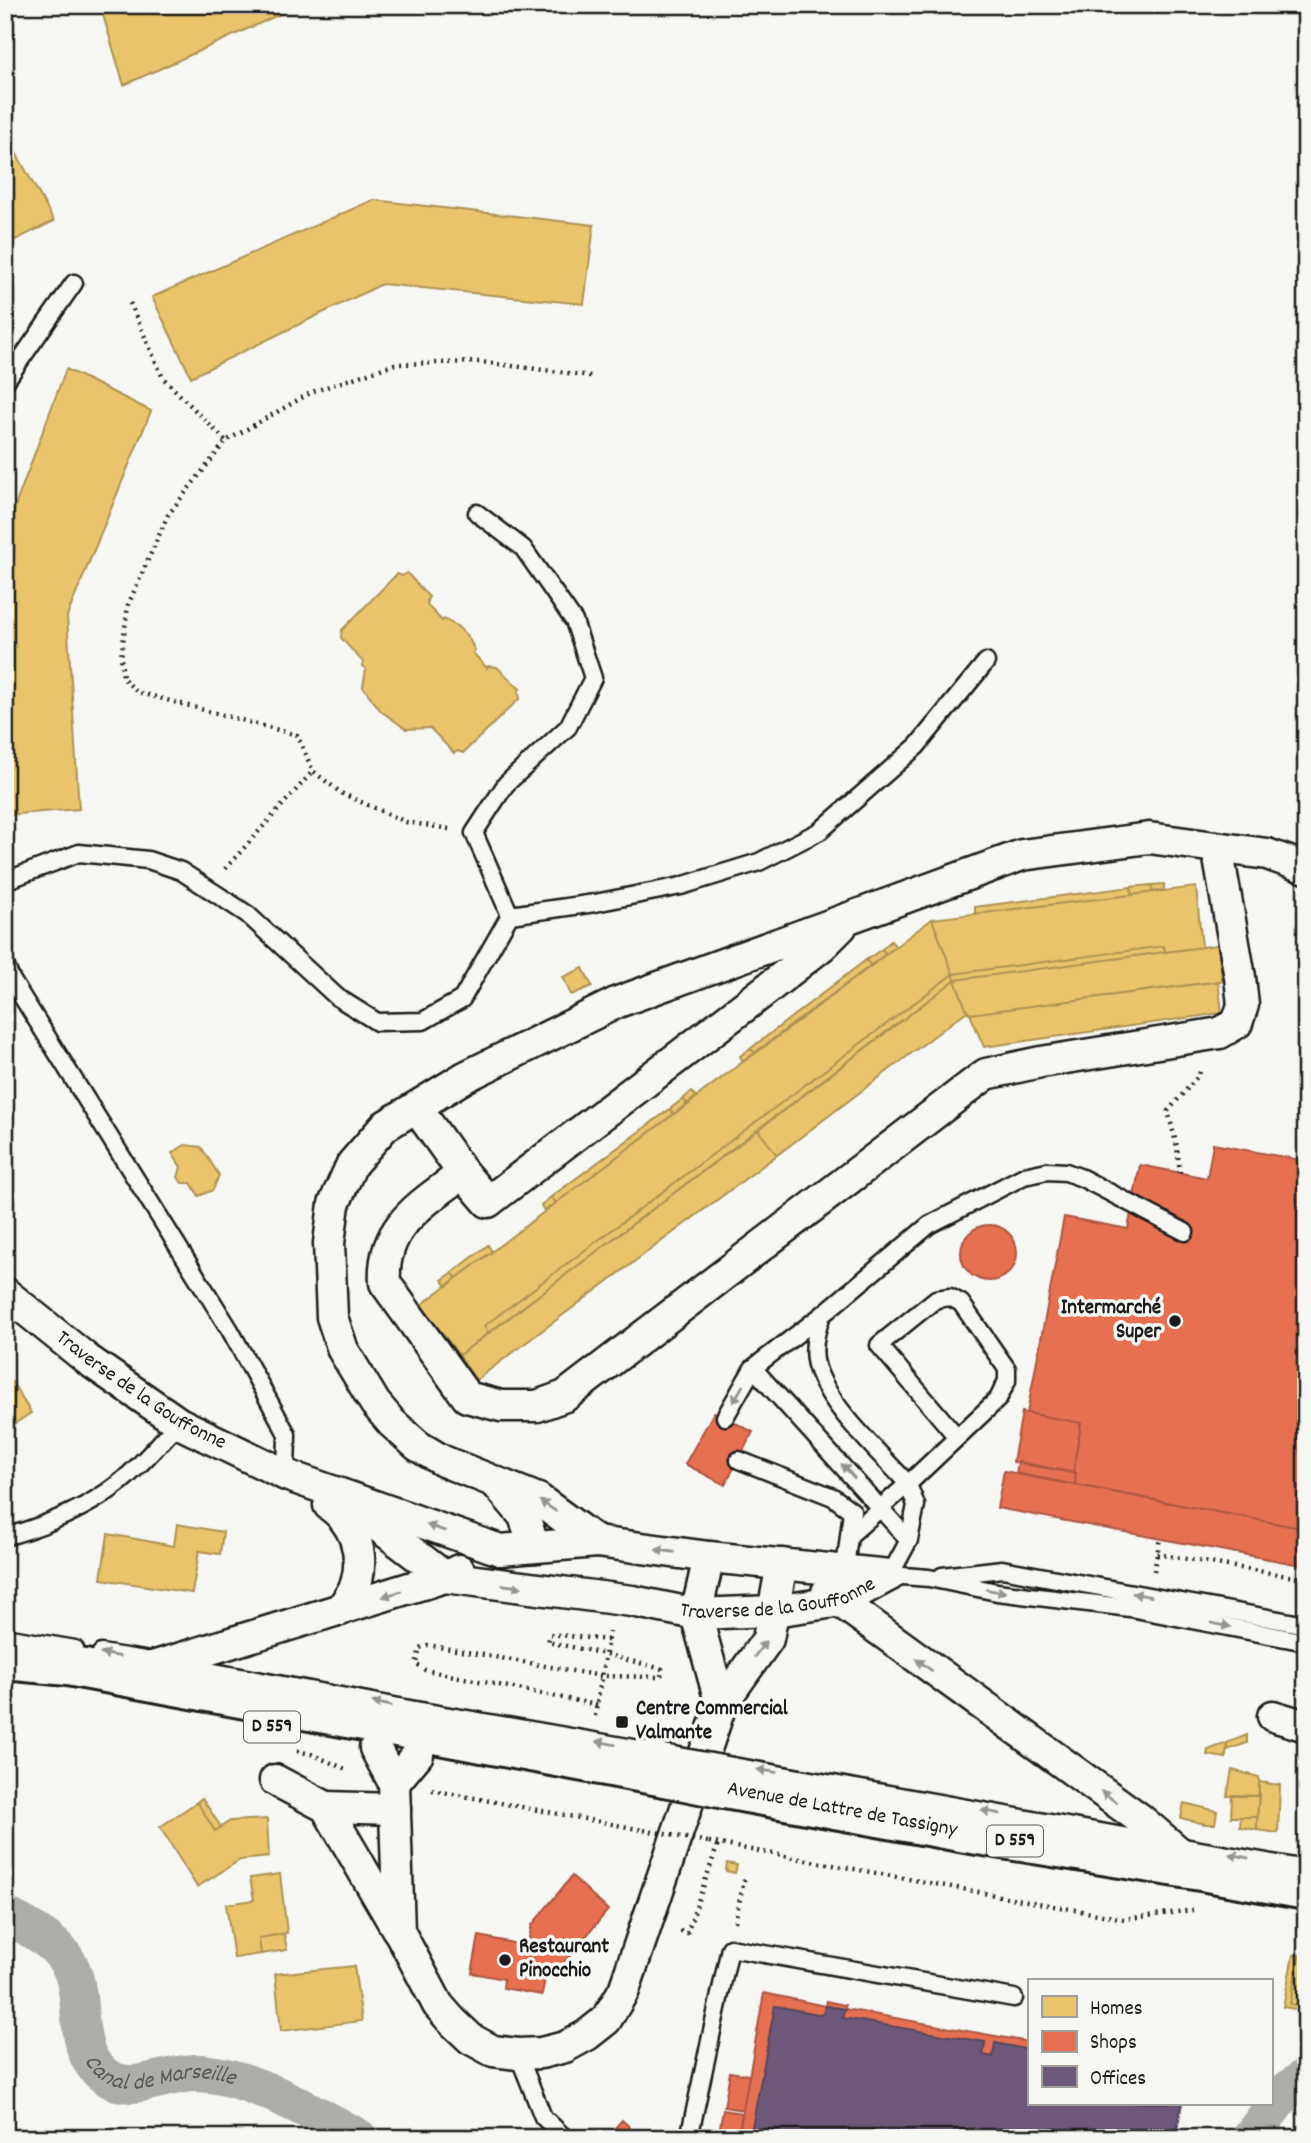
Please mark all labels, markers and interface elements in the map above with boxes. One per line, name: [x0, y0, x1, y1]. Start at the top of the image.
place label: Intermarché Super: [1061, 1294, 1162, 1348]
marker: Intermarché Super: [1167, 1313, 1183, 1329]
street label: Traverse de la Gouffonne: [49, 1324, 231, 1459]
one-way arrow: [733, 1384, 745, 1404]
one-way arrow: [840, 1463, 856, 1480]
one-way arrow: [539, 1500, 558, 1513]
one-way arrow: [425, 1522, 446, 1533]
one-way arrow: [654, 1545, 676, 1556]
street label: Traverse de la Gouffonne: [677, 1570, 881, 1629]
one-way arrow: [501, 1581, 523, 1592]
one-way arrow: [985, 1586, 1007, 1597]
one-way arrow: [381, 1589, 402, 1600]
one-way arrow: [1131, 1589, 1153, 1600]
one-way arrow: [1210, 1620, 1232, 1631]
one-way arrow: [753, 1640, 767, 1658]
one-way arrow: [99, 1649, 121, 1660]
one-way arrow: [915, 1658, 933, 1672]
place label: Centre Commercial Valmante: [636, 1695, 789, 1749]
one-way arrow: [371, 1698, 393, 1709]
road number: D 559: [244, 1712, 300, 1742]
marker: Centre Commercial Valmante: [614, 1714, 630, 1730]
one-way arrow: [595, 1737, 617, 1748]
one-way arrow: [756, 1765, 778, 1776]
street label: Avenue de Lattre de Tassigny: [725, 1775, 960, 1846]
one-way arrow: [1100, 1791, 1118, 1805]
one-way arrow: [979, 1807, 1001, 1818]
road number: D 559: [987, 1826, 1043, 1856]
one-way arrow: [1228, 1851, 1250, 1862]
place label: Restaurant Pinocchio: [519, 1933, 609, 1987]
marker: Restaurant Pinocchio: [497, 1952, 513, 1968]
legend: [1028, 1979, 1272, 2104]
text: Homes: [1090, 1995, 1143, 2025]
text: Shops: [1090, 2029, 1137, 2059]
water label: Canal de Marseille: [75, 2049, 241, 2101]
text: Offices: [1090, 2065, 1146, 2095]

